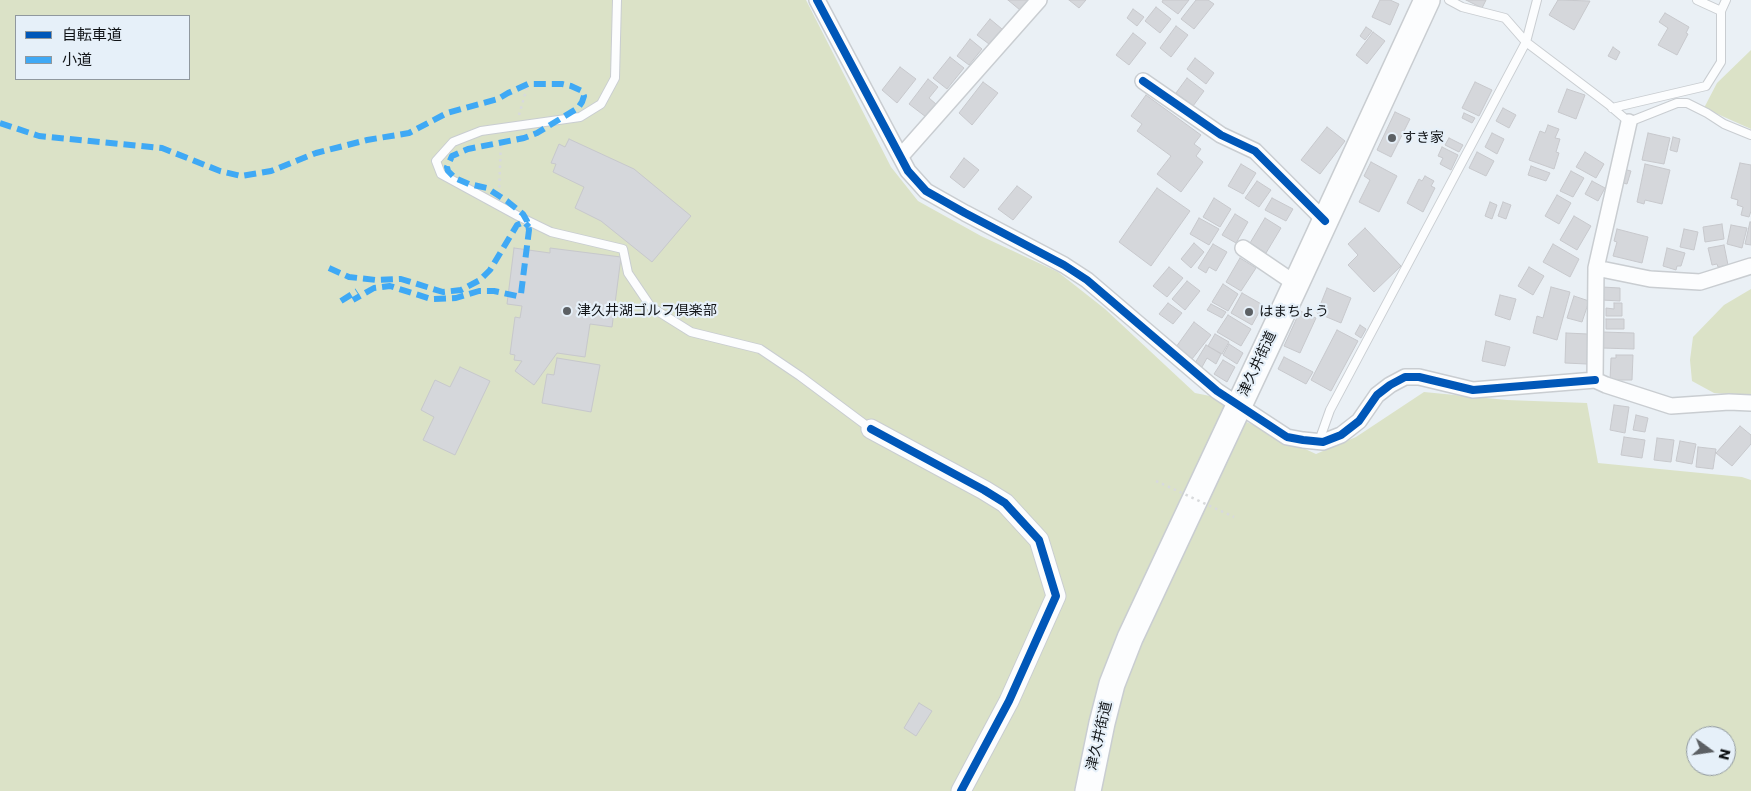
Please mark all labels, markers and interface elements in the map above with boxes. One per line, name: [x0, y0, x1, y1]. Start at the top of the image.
legend: [15, 15, 190, 80]
text: 自転車道: [62, 24, 122, 45]
text: 小道: [62, 49, 92, 70]
place label: すき家: [1402, 130, 1444, 146]
marker: すき家: [1386, 132, 1398, 144]
place label: 津久井湖ゴルフ倶楽部: [577, 303, 717, 319]
place label: はまちょう: [1259, 304, 1329, 320]
marker: 津久井湖ゴルフ倶楽部: [561, 305, 573, 317]
marker: はまちょう: [1243, 306, 1255, 318]
street label: 津久井街道: [1236, 329, 1280, 399]
street label: 津久井街道: [1084, 700, 1116, 772]
north arrow: [1686, 726, 1736, 776]
text: N: [1714, 747, 1736, 762]

